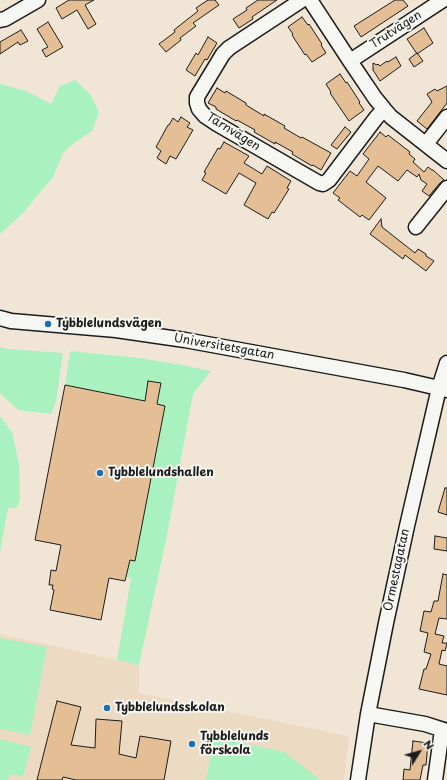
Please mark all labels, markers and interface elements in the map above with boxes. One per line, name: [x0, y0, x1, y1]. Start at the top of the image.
street label: Trutvägen: [368, 8, 424, 52]
street label: Tärnvägen: [203, 110, 263, 154]
place label: Tybblelundsvägen: [56, 317, 162, 331]
marker: Tybblelundsvägen: [43, 319, 53, 329]
street label: Universitetsgatan: [173, 331, 275, 363]
place label: Tybblelundshallen: [108, 466, 214, 480]
marker: Tybblelundshallen: [95, 468, 105, 478]
street label: Ormestagatan: [381, 527, 413, 613]
place label: Tybblelundsskolan: [115, 701, 225, 715]
marker: Tybblelundsskolan: [102, 703, 112, 713]
place label: Tybblelunds förskola: [200, 730, 269, 758]
north arrow: [399, 732, 439, 772]
text: N: [420, 736, 438, 753]
marker: Tybblelunds förskola: [187, 739, 197, 749]

